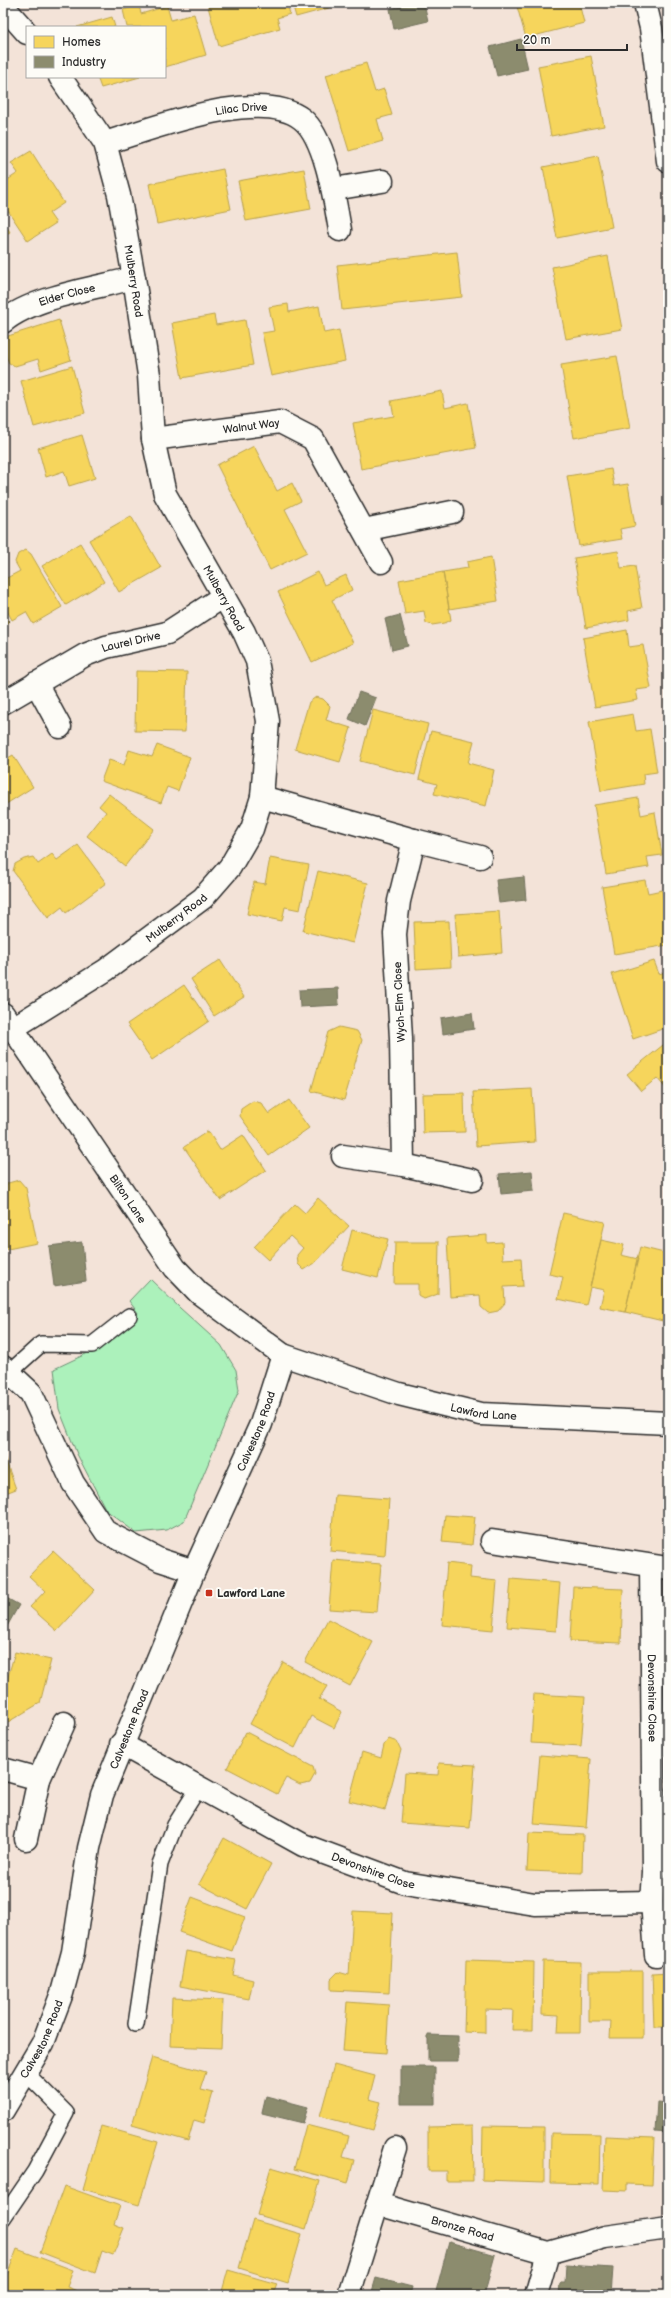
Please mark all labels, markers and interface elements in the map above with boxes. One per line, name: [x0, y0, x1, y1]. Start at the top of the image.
legend: [26, 26, 166, 78]
scale bar: [517, 26, 627, 52]
text: 20 m: [523, 33, 550, 48]
text: Homes: [62, 35, 101, 50]
text: Industry: [62, 55, 107, 70]
street label: Lilac Drive: [214, 101, 268, 118]
street label: Mulberry Road: [121, 244, 146, 318]
street label: Elder Close: [37, 281, 97, 309]
street label: Walnut Way: [222, 416, 280, 437]
street label: Mulberry Road: [200, 563, 247, 633]
street label: Laurel Drive: [100, 629, 162, 655]
street label: Mulberry Road: [143, 892, 210, 945]
street label: Wych-Elm Close: [391, 961, 408, 1043]
street label: Bilton Lane: [107, 1172, 149, 1226]
street label: Calvestone Road: [234, 1390, 278, 1473]
street label: Lawford Lane: [449, 1401, 518, 1423]
place label: Lawford Lane: [217, 1587, 285, 1600]
marker: Lawford Lane: [204, 1588, 214, 1598]
street label: Devonshire Close: [645, 1654, 659, 1742]
street label: Calvestone Road: [107, 1687, 152, 1771]
street label: Devonshire Close: [330, 1850, 416, 1892]
street label: Calvestone Road: [17, 1998, 66, 2081]
street label: Bronze Road: [429, 2214, 495, 2244]

